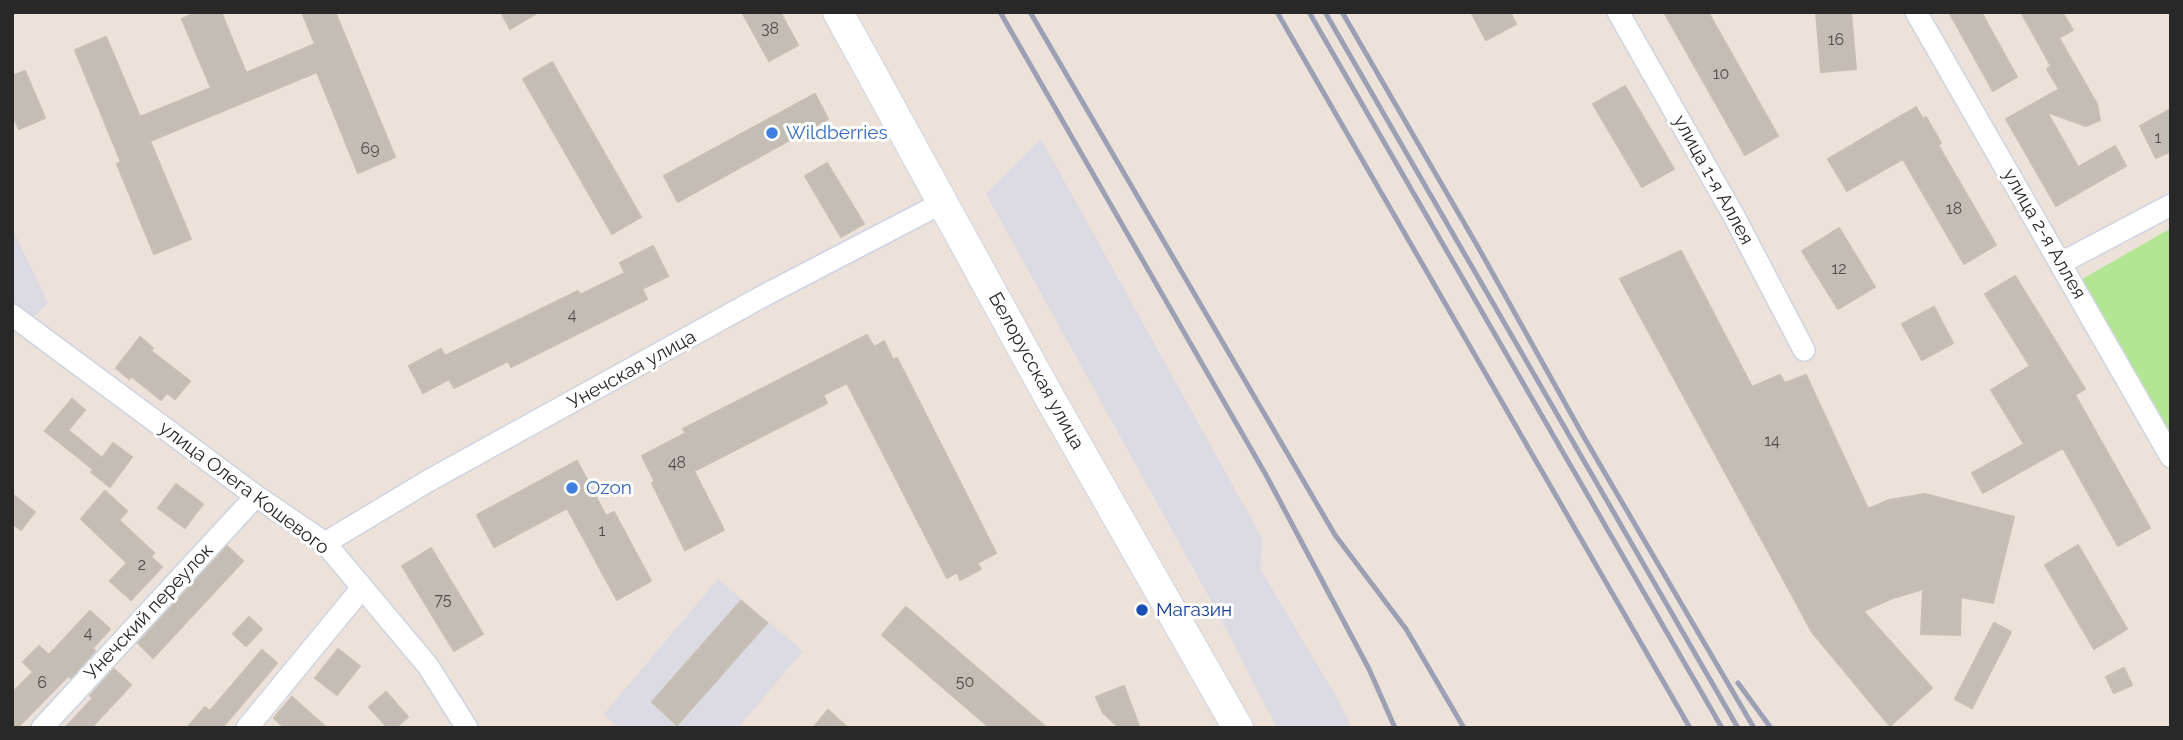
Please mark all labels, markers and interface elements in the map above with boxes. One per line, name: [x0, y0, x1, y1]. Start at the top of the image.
house number: 38: [761, 19, 779, 39]
house number: 16: [1828, 30, 1844, 50]
house number: 10: [1713, 64, 1729, 84]
street label: улица 1-я Аллея: [1668, 111, 1758, 249]
place label: Wildberries: [786, 122, 888, 144]
marker: Wildberries: [764, 125, 780, 141]
house number: 1: [2155, 128, 2161, 148]
house number: 69: [360, 139, 380, 159]
street label: улица 2-я Аллея: [1997, 165, 2091, 303]
house number: 18: [1946, 199, 1962, 219]
house number: 12: [1831, 259, 1847, 279]
street label: Белорусская улица: [983, 288, 1089, 454]
house number: 4: [568, 305, 576, 325]
street label: Унечская улица: [564, 325, 700, 415]
street label: улица Олега Кошевого: [154, 417, 334, 559]
house number: 14: [1764, 431, 1780, 451]
house number: 48: [668, 453, 686, 473]
place label: Ozon: [586, 477, 632, 499]
marker: Ozon: [564, 480, 580, 496]
house number: 1: [599, 521, 605, 541]
street label: Унечский переулок: [80, 539, 218, 685]
house number: 2: [138, 555, 146, 575]
house number: 75: [434, 590, 452, 610]
place label: Магазин: [1156, 599, 1232, 621]
marker: Магазин: [1134, 602, 1150, 618]
house number: 4: [84, 623, 92, 643]
house number: 50: [956, 672, 974, 692]
house number: 6: [37, 673, 47, 693]

